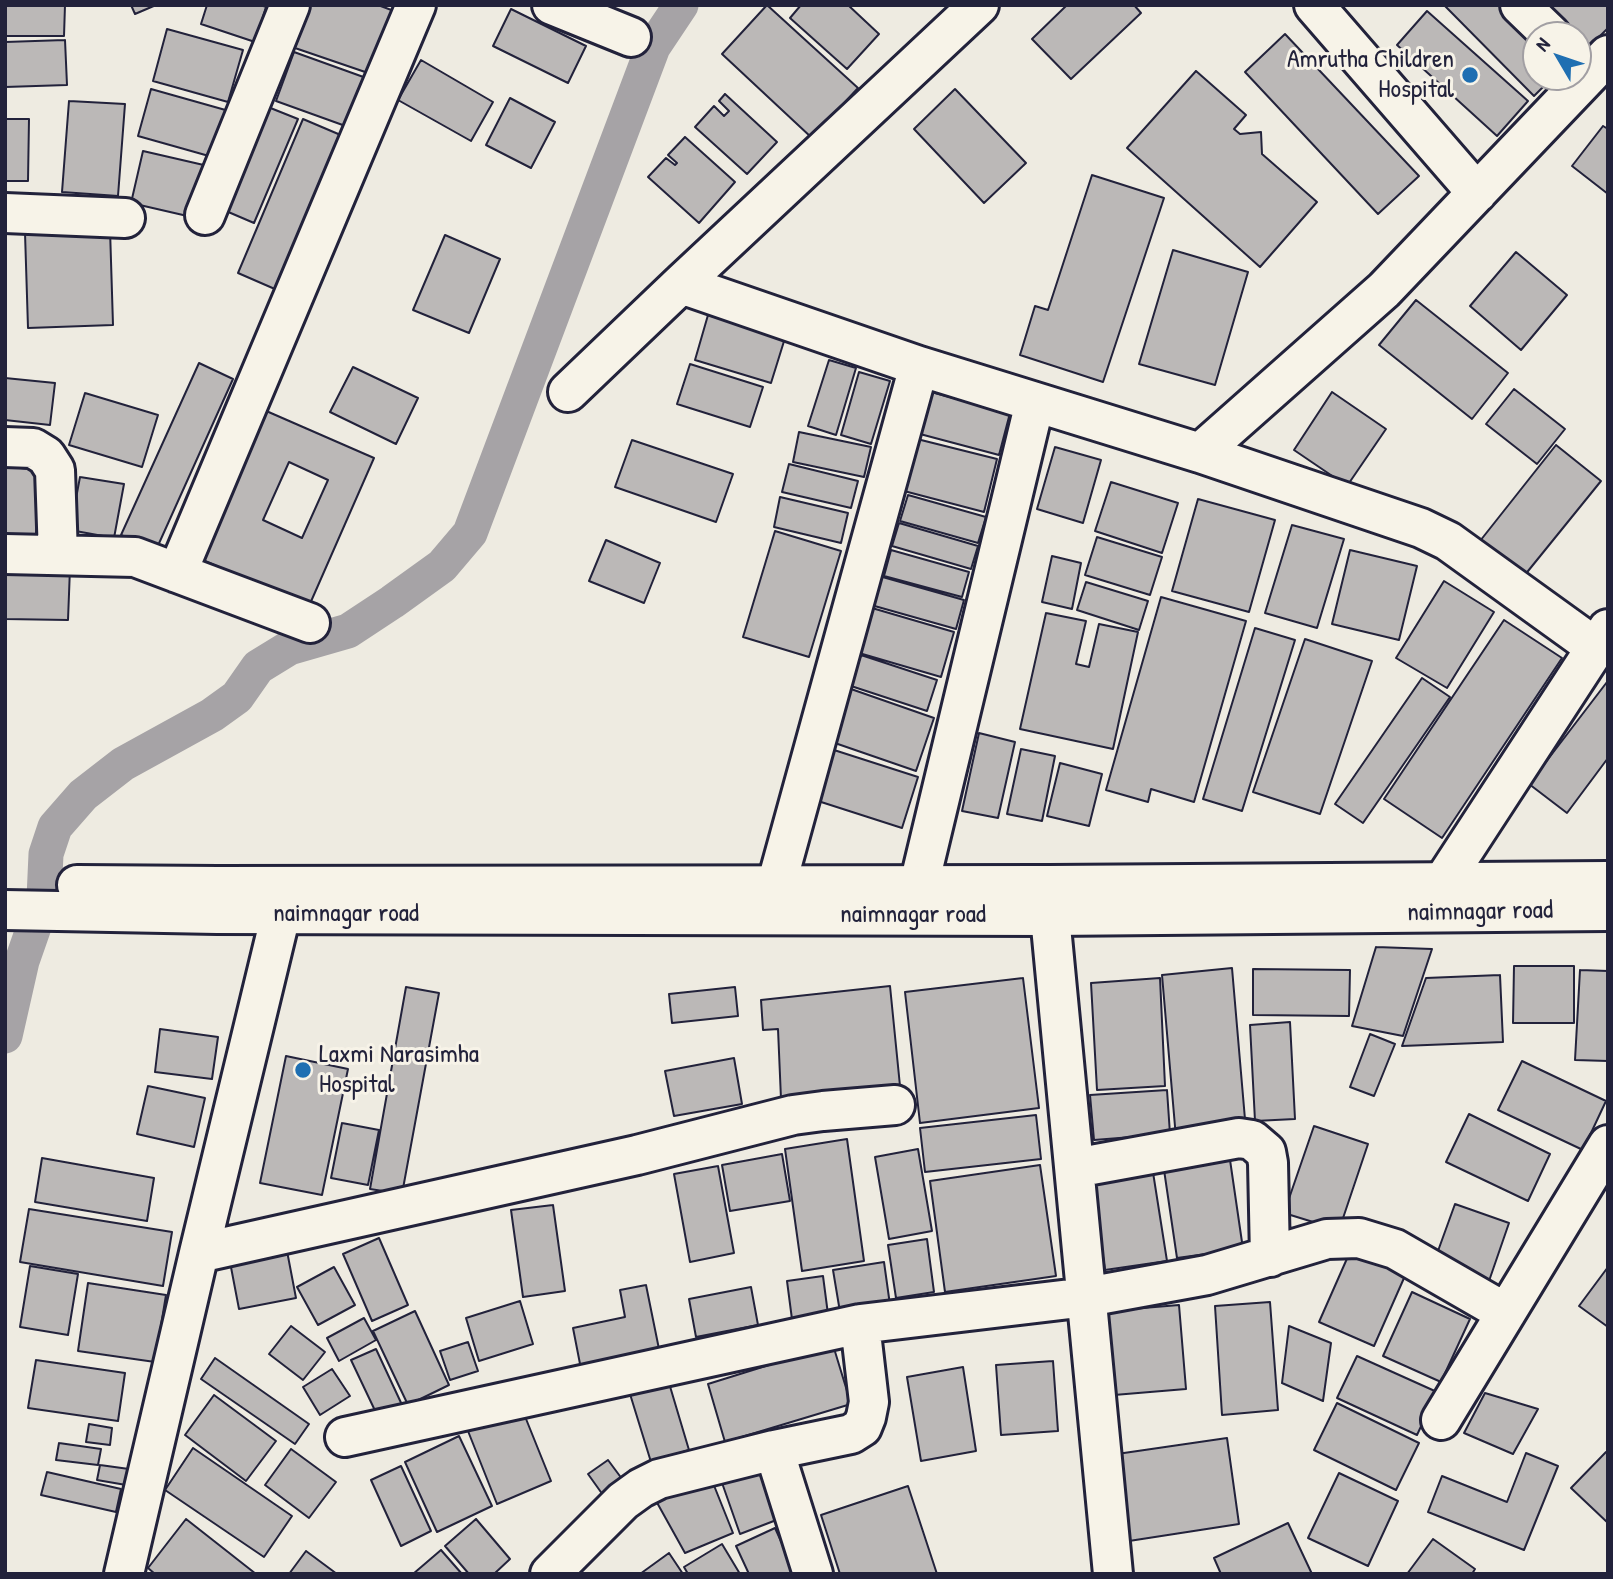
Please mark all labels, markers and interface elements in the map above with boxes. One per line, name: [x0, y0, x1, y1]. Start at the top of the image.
north arrow: [1522, 21, 1592, 91]
text: N: [1529, 32, 1556, 56]
place label: Amrutha Children Hospital: [1287, 44, 1454, 106]
marker: Amrutha Children Hospital: [1460, 65, 1480, 85]
street label: naimnagar road: [1407, 895, 1553, 929]
street label: naimnagar road: [273, 898, 419, 930]
street label: naimnagar road: [840, 899, 986, 931]
place label: Laxmi Narasimha Hospital: [319, 1039, 479, 1100]
marker: Laxmi Narasimha Hospital: [293, 1060, 313, 1080]

